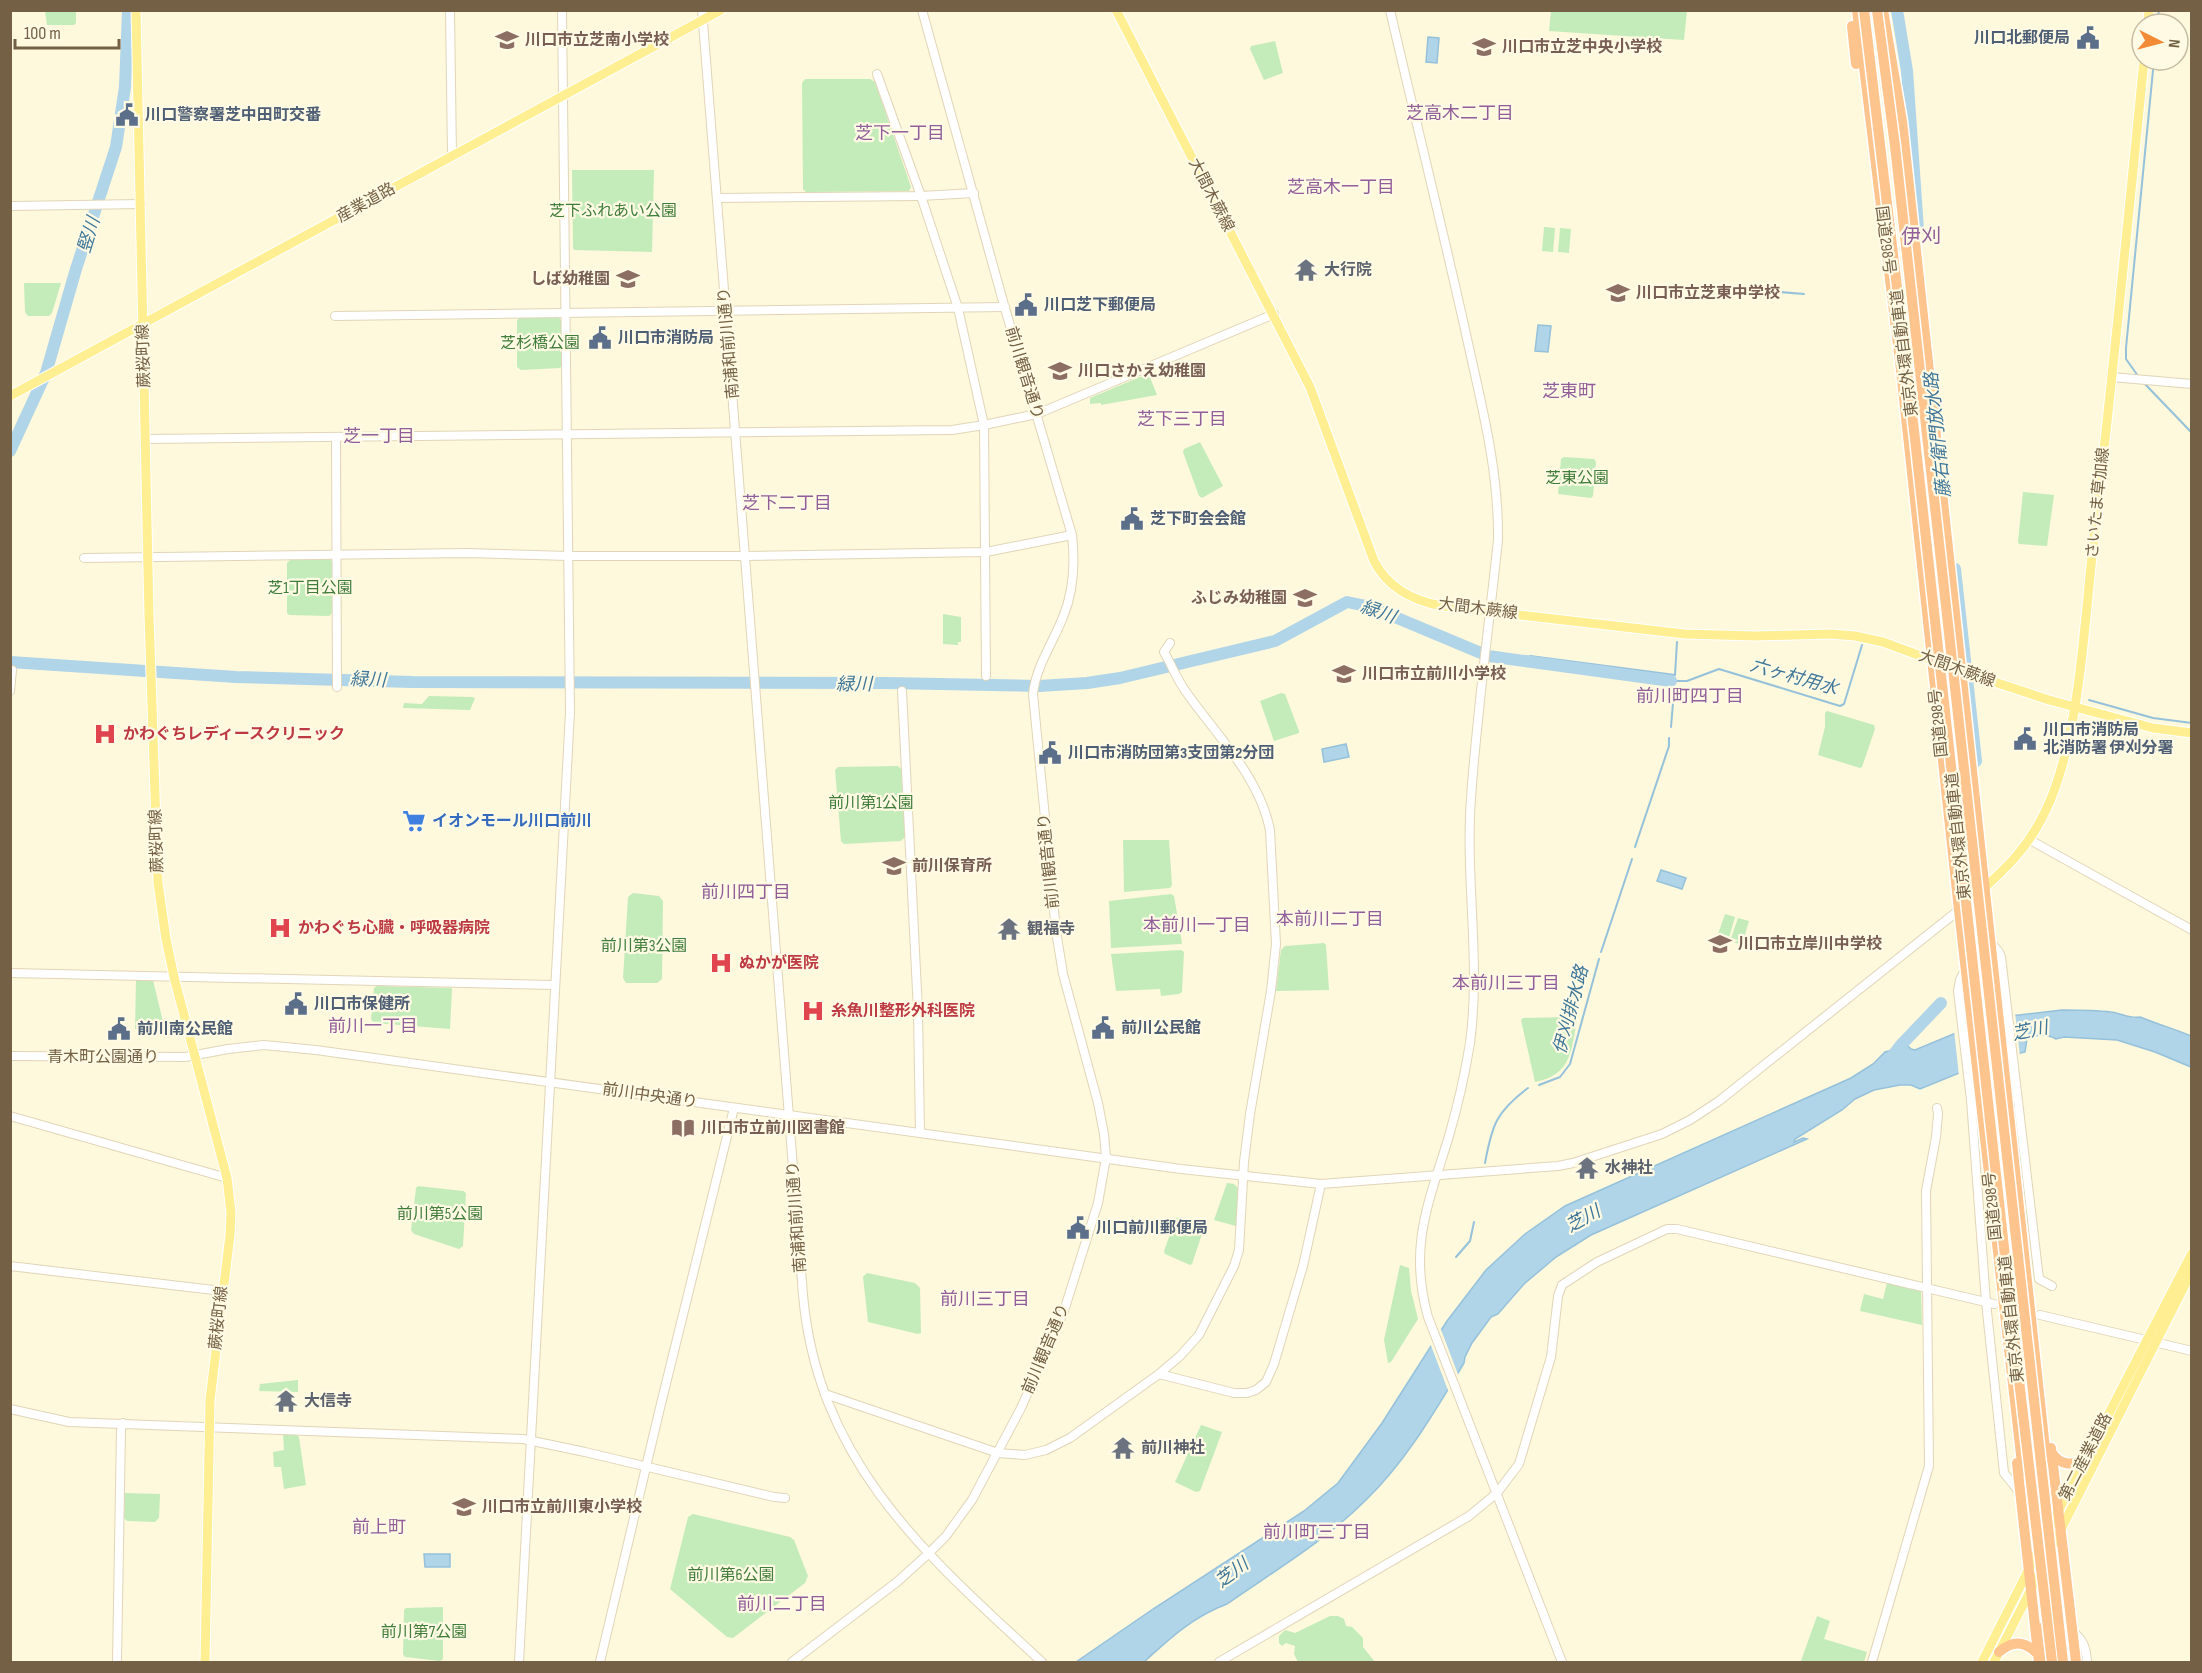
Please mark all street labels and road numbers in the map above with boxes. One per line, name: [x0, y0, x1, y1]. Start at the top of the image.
street label: 大間木蕨線: [1184, 155, 1238, 235]
street label: 産業道路: [333, 179, 399, 227]
street label: 国道298号: [1871, 205, 1899, 275]
street label: 南浦和前川通り: [715, 286, 743, 400]
street label: 東京外環自動車道: [1888, 288, 1922, 418]
street label: 蕨桜町線: [133, 324, 155, 388]
street label: 前川観音通り: [1001, 324, 1047, 422]
street label: さいたま草加線: [2083, 447, 2113, 559]
street label: 大間木蕨線: [1437, 595, 1519, 623]
street label: 大間木蕨線: [1916, 646, 1998, 692]
street label: 国道298号: [1926, 688, 1952, 758]
street label: 東京外環自動車道: [1943, 771, 1975, 901]
street label: 蕨桜町線: [146, 809, 168, 873]
street label: 前川観音通り: [1035, 812, 1063, 910]
street label: 青木町公園通り: [47, 1048, 159, 1067]
street label: 前川中央通り: [601, 1080, 699, 1112]
street label: 南浦和前川通り: [784, 1160, 810, 1274]
street label: 国道298号: [1980, 1171, 2006, 1241]
street label: 東京外環自動車道: [1996, 1254, 2028, 1384]
street label: 蕨桜町線: [206, 1285, 232, 1351]
street label: 前川観音通り: [1018, 1301, 1074, 1397]
street label: 第二産業道路: [2056, 1410, 2116, 1504]

